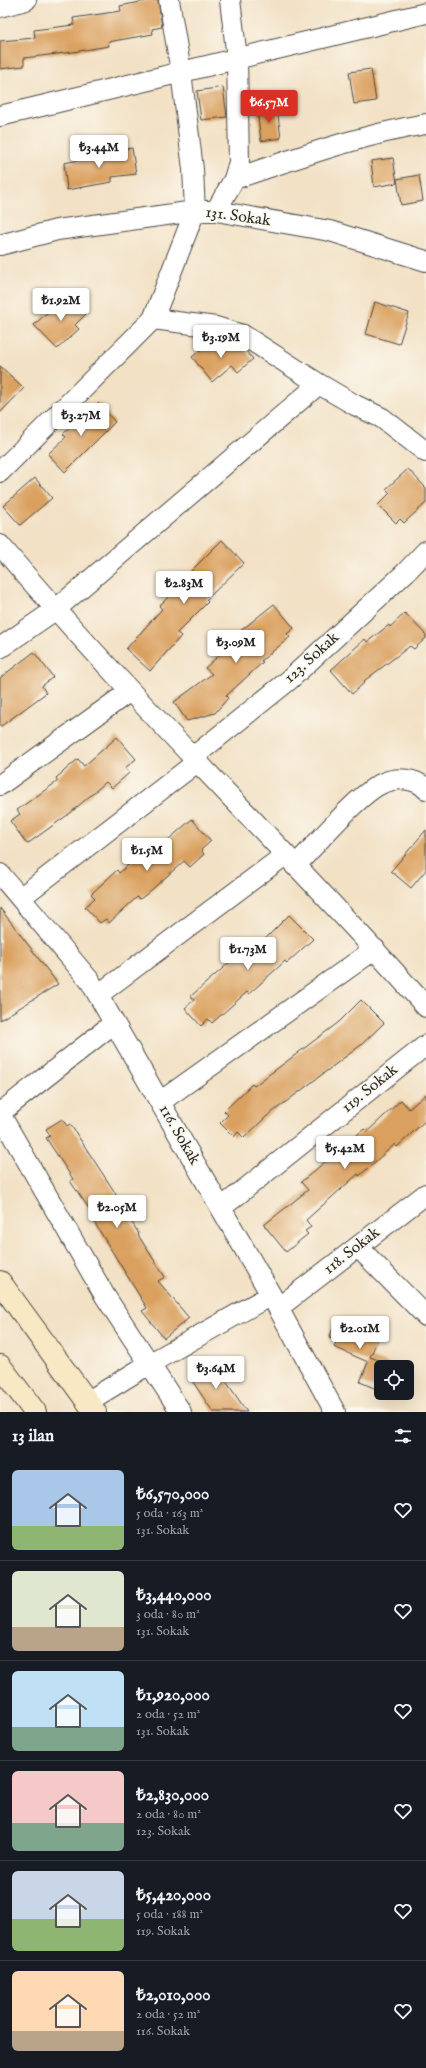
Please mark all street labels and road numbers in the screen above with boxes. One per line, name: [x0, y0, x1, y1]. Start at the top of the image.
street label: 131. Sokak: [204, 203, 272, 232]
street label: 123. Sokak: [280, 628, 344, 688]
street label: 119. Sokak: [338, 1060, 403, 1118]
street label: 116. Sokak: [154, 1101, 204, 1169]
street label: 118. Sokak: [320, 1223, 384, 1279]

